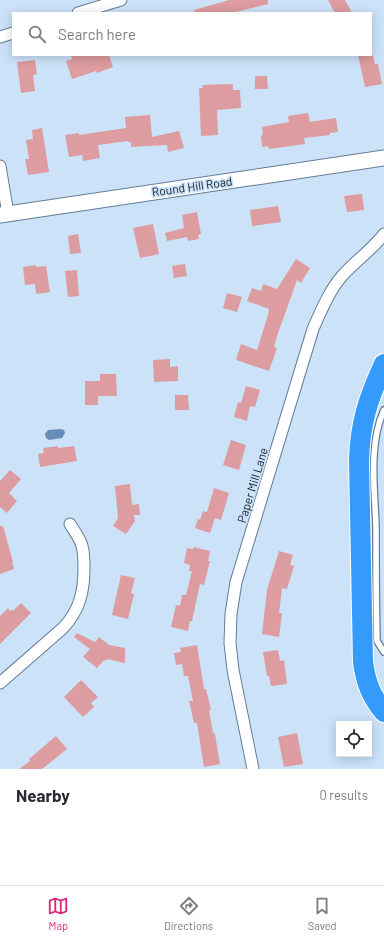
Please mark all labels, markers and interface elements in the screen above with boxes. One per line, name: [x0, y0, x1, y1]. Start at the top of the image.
search box: [12, 12, 372, 56]
icon: search: [26, 23, 48, 45]
text: Search here: [58, 25, 136, 43]
street label: Round Hill Road: [151, 173, 233, 199]
street label: Paper Mill Lane: [234, 446, 270, 524]
map controls: [336, 721, 372, 757]
button: locate: [336, 721, 372, 757]
text: Nearby: [16, 785, 70, 805]
text: 0 results: [319, 787, 368, 803]
tab: Map: [47, 895, 69, 932]
tab: Directions: [164, 895, 213, 932]
tab: Saved: [308, 895, 337, 932]

